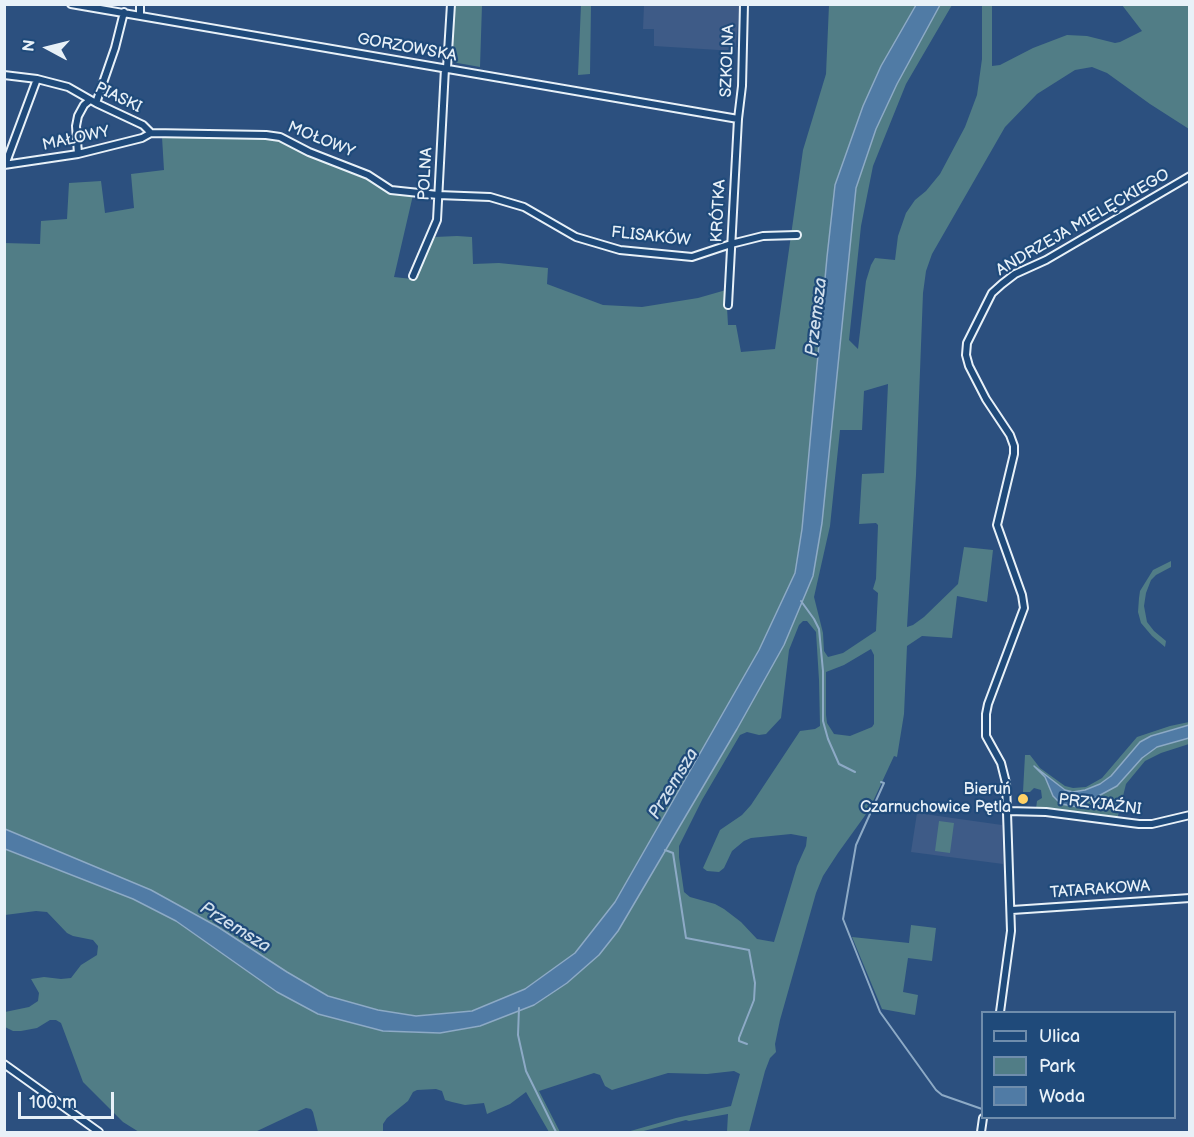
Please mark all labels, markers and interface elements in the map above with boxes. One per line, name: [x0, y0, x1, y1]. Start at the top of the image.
north arrow: [18, 18, 78, 78]
street label: SZKOLNA: [717, 24, 739, 98]
street label: GORZOWSKA: [356, 30, 458, 66]
text: N: [19, 39, 40, 53]
street label: PIASKI: [91, 78, 145, 118]
street label: MOŁOWY: [285, 118, 357, 162]
street label: MAŁOWY: [41, 123, 111, 155]
street label: POLNA: [415, 147, 437, 201]
street label: ANDRZEJA MIELĘCKIEGO: [993, 165, 1173, 281]
street label: KRÓTKA: [708, 179, 730, 243]
street label: FLISAKÓW: [610, 223, 692, 251]
water label: Przemsza: [801, 276, 833, 358]
water label: Przemsza: [644, 745, 704, 823]
place label: Bieruń Czarnuchowice Pętla: [860, 780, 1011, 818]
street label: PRZYJAŹNI: [1057, 790, 1143, 820]
marker: Bieruń Czarnuchowice Pętla: [1016, 792, 1030, 806]
street label: TATARAKOWA: [1049, 877, 1151, 903]
water label: Przemsza: [196, 898, 274, 958]
legend: [981, 1011, 1176, 1119]
text: Ulica: [1039, 1026, 1080, 1047]
text: Park: [1039, 1056, 1075, 1077]
scale bar: [21, 1080, 117, 1118]
text: Woda: [1039, 1086, 1085, 1107]
text: 100 m: [29, 1092, 77, 1113]

